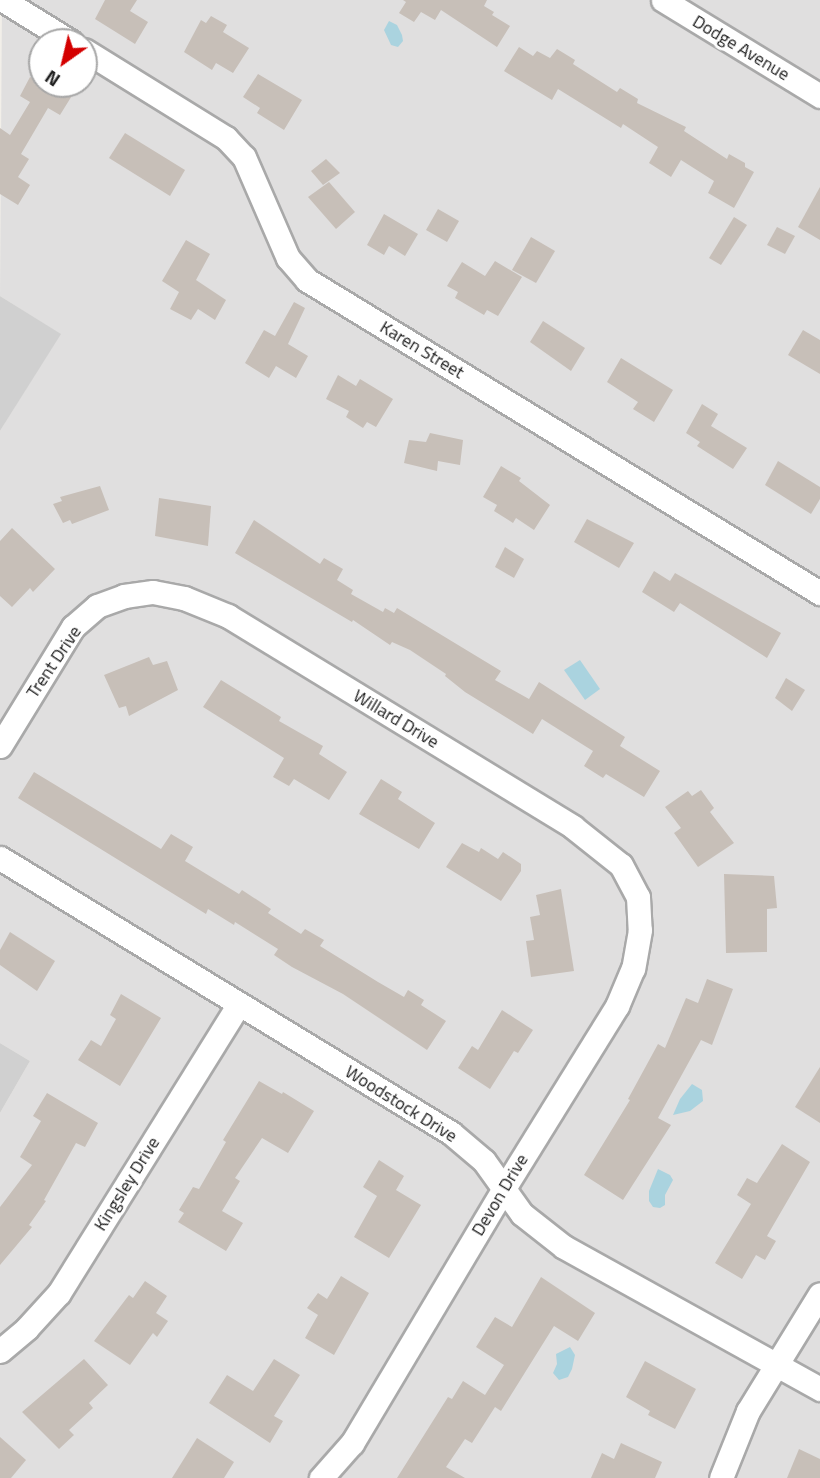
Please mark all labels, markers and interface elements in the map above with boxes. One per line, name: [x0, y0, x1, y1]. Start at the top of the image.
street label: Dodge Avenue: [689, 11, 793, 85]
north arrow: [28, 28, 98, 98]
text: N: [39, 63, 66, 95]
street label: Karen Street: [376, 316, 468, 384]
street label: Trent Drive: [22, 622, 86, 702]
street label: Willard Drive: [349, 685, 443, 753]
street label: Woodstock Drive: [341, 1061, 461, 1147]
street label: Kingsley Drive: [90, 1133, 164, 1235]
street label: Devon Drive: [467, 1150, 533, 1240]

